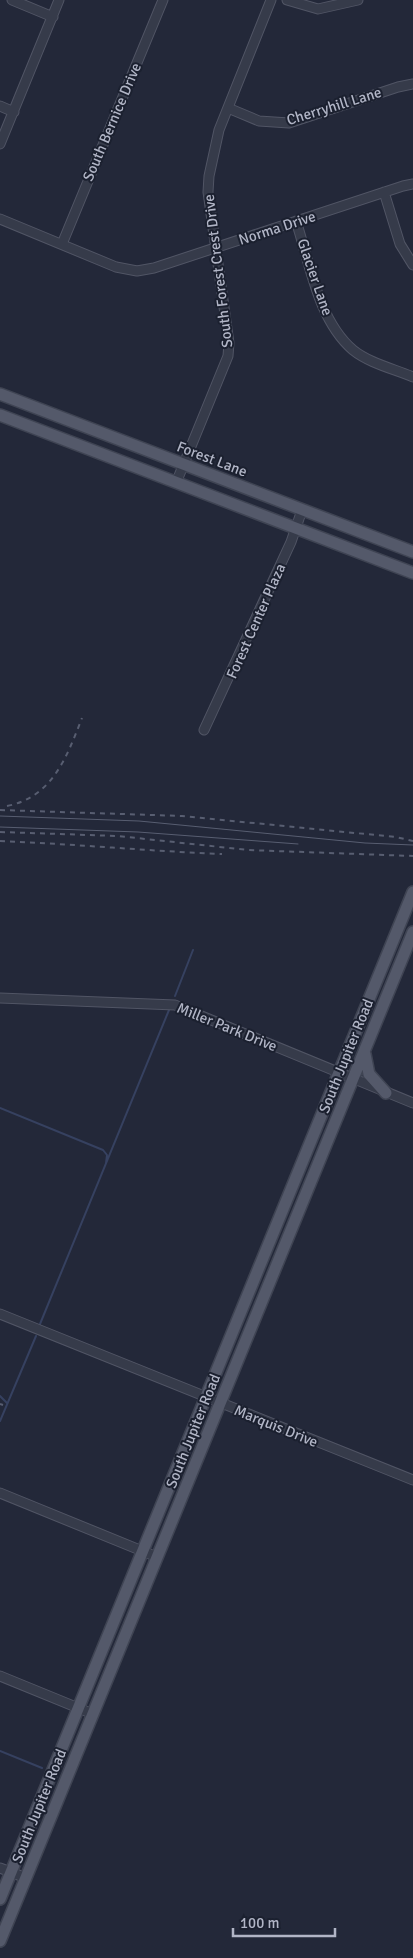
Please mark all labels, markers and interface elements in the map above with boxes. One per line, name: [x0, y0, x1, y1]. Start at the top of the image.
street label: South Bernice Drive: [79, 60, 145, 184]
street label: Cherryhill Lane: [284, 83, 384, 129]
street label: South Forest Crest Drive: [200, 193, 236, 349]
street label: Norma Drive: [236, 207, 318, 249]
street label: Glacier Lane: [293, 236, 337, 318]
street label: Forest Lane: [174, 437, 250, 481]
street label: Forest Center Plaza: [223, 561, 289, 681]
street label: South Jupiter Road: [315, 996, 377, 1116]
street label: Miller Park Drive: [174, 999, 280, 1055]
street label: South Jupiter Road: [162, 1371, 224, 1491]
street label: Marquis Drive: [232, 1401, 320, 1451]
street label: South Jupiter Road: [8, 1746, 70, 1866]
scale bar: [233, 1906, 336, 1938]
text: 100 m: [240, 1914, 280, 1932]

